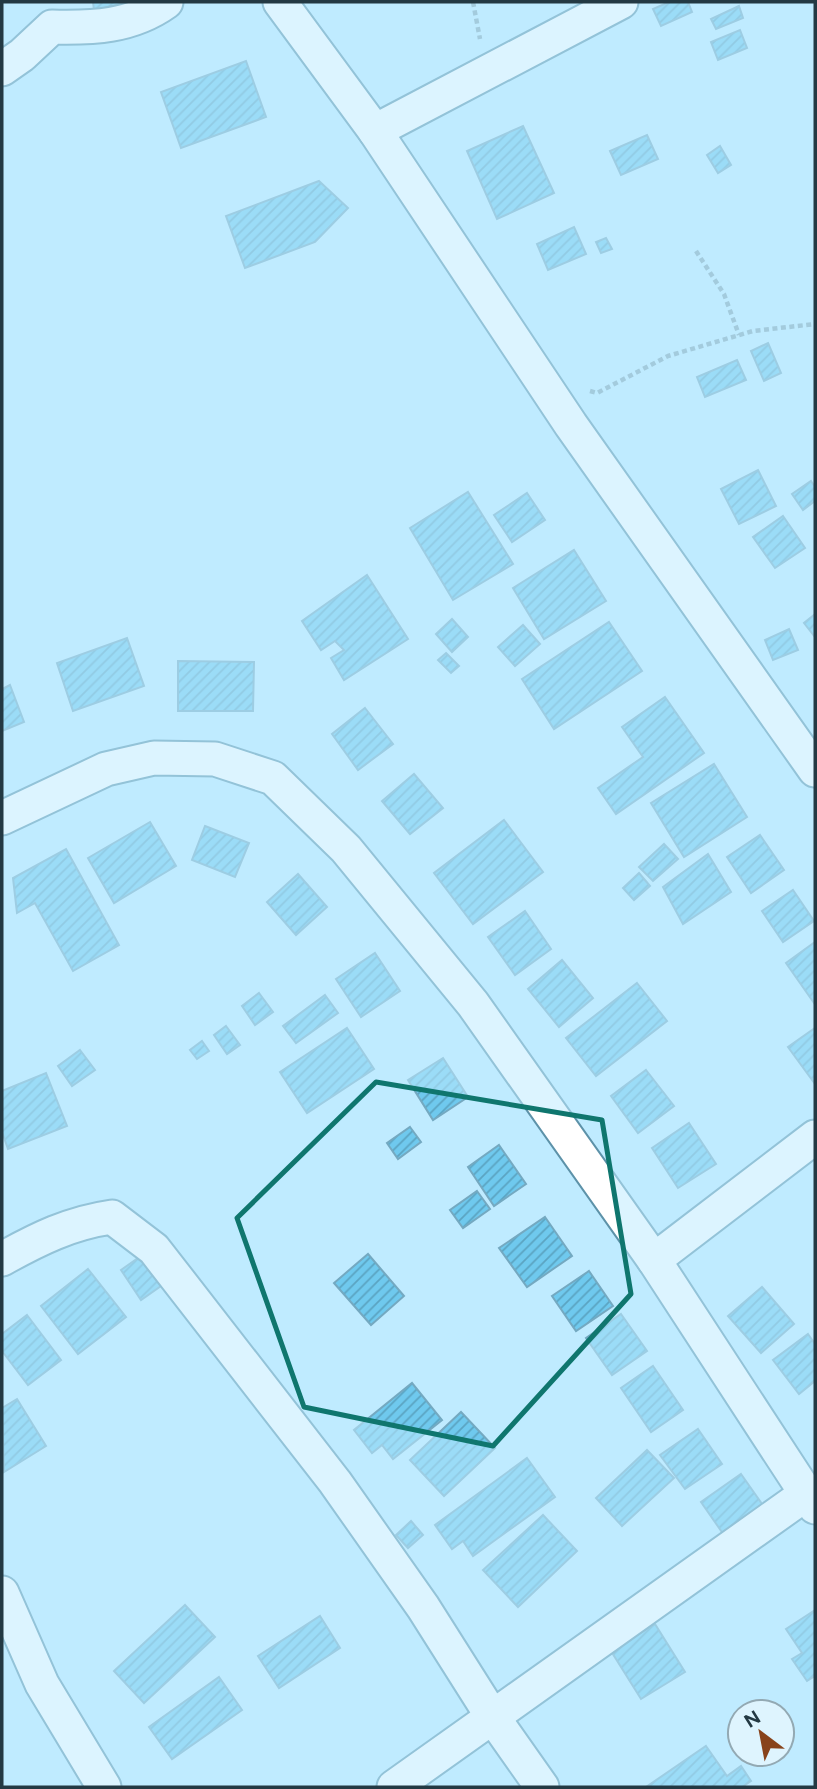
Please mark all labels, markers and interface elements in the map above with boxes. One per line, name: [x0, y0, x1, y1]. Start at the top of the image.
north arrow: [726, 1698, 796, 1768]
text: N: [740, 1705, 765, 1733]

